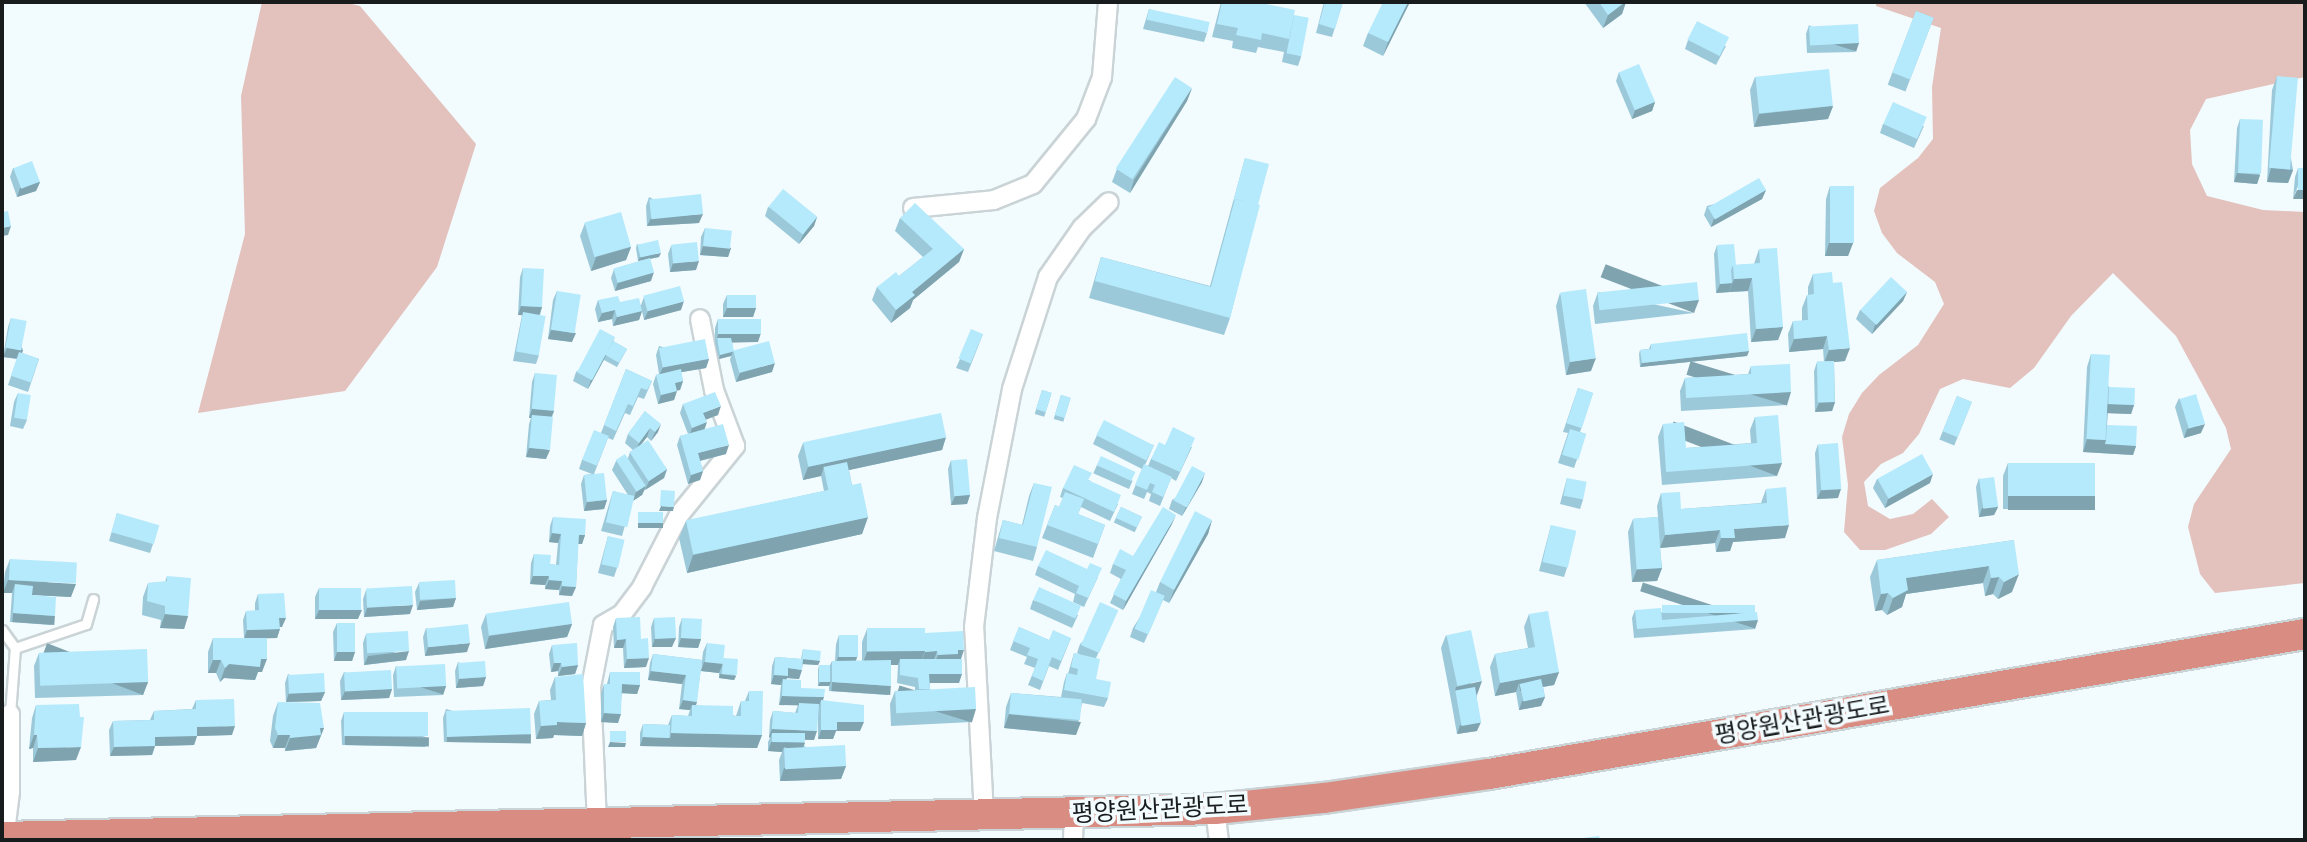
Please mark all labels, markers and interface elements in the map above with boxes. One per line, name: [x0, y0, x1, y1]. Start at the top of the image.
street label: 평양원산관광도로: [1713, 690, 1891, 750]
street label: 평양원산관광도로: [1071, 790, 1249, 828]

